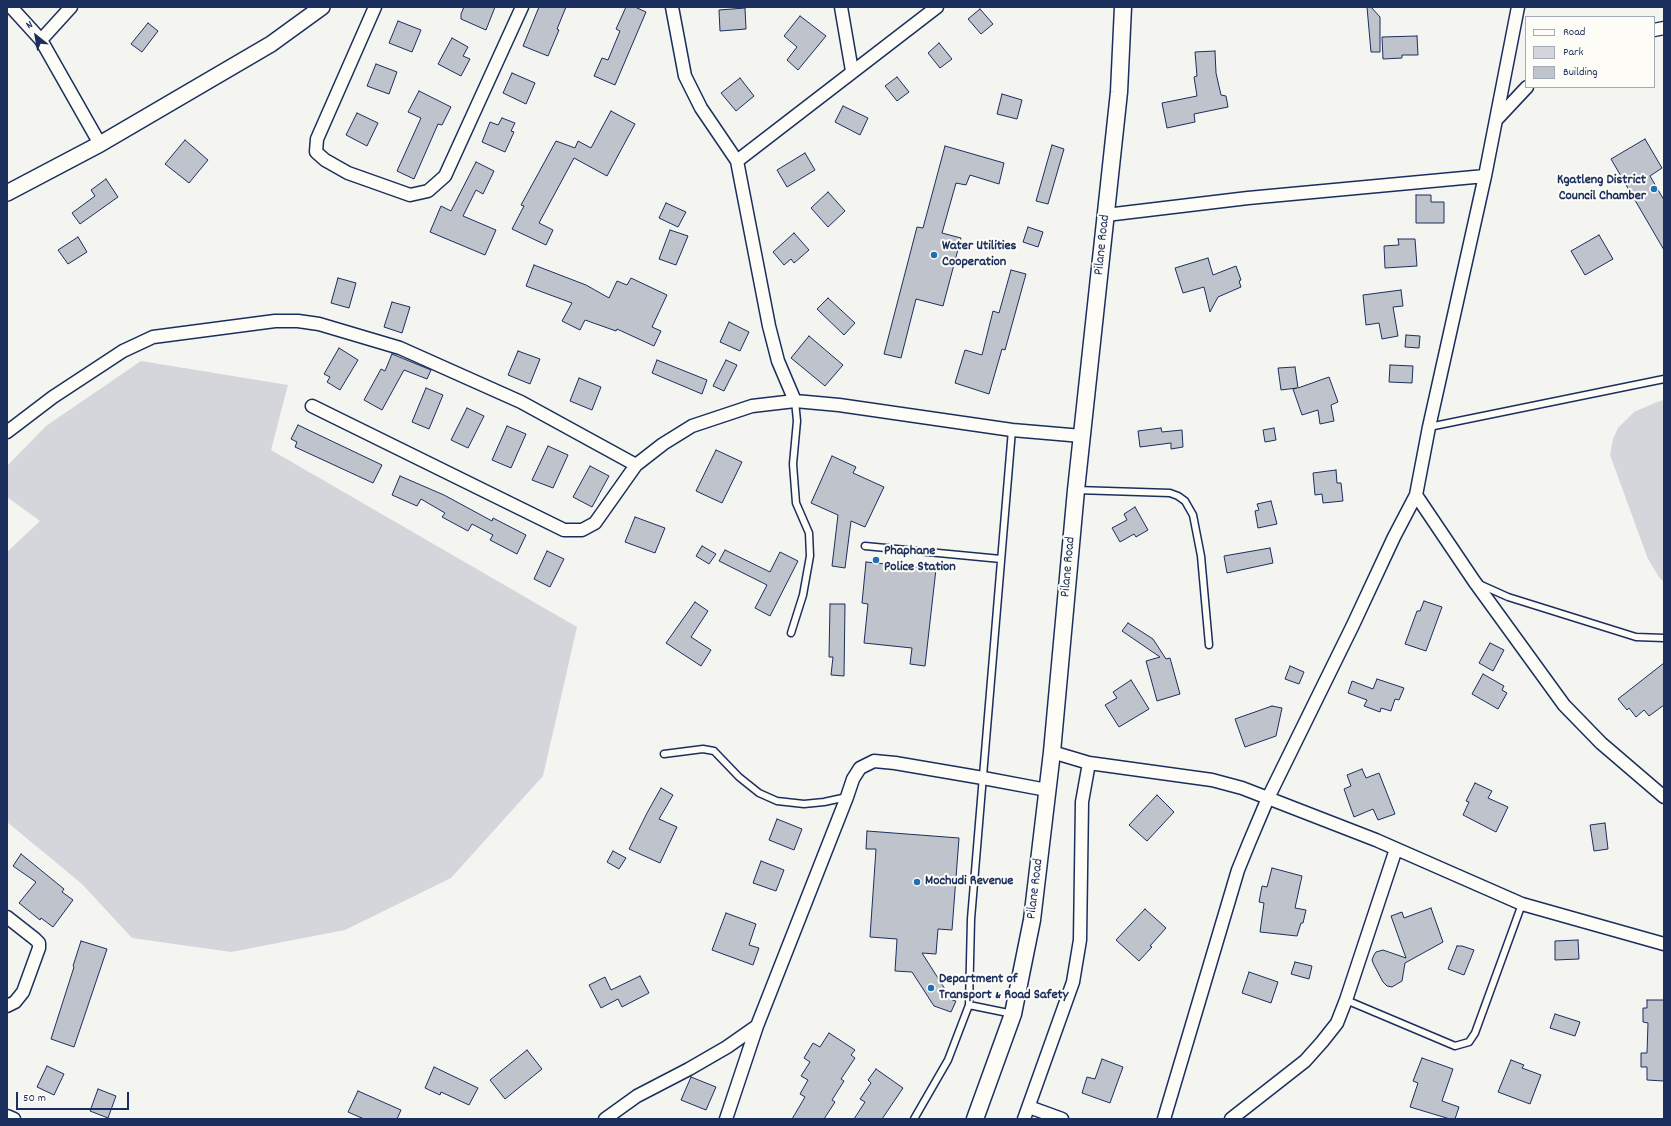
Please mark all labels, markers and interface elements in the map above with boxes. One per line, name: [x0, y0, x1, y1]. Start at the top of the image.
north arrow: [16, 16, 56, 56]
legend: [1525, 16, 1655, 88]
text: N: [23, 17, 36, 34]
text: Road: [1563, 24, 1585, 41]
text: Park: [1563, 44, 1583, 61]
text: Building: [1563, 64, 1598, 81]
place label: Kgatleng District Council Chamber: [1557, 173, 1646, 206]
marker: Kgatleng District Council Chamber: [1649, 184, 1659, 194]
street label: Pilane Road: [1091, 214, 1115, 276]
place label: Water Utilities Cooperation: [942, 239, 1016, 272]
marker: Water Utilities Cooperation: [929, 250, 939, 260]
street label: Pilane Road: [1058, 536, 1080, 598]
place label: Phaphane Police Station: [884, 544, 956, 576]
marker: Phaphane Police Station: [871, 555, 881, 565]
street label: Pilane Road: [1024, 858, 1048, 920]
place label: Mochudi Revenue: [925, 874, 1013, 890]
marker: Mochudi Revenue: [912, 877, 922, 887]
place label: Department of Transport & Road Safety: [939, 972, 1068, 1004]
marker: Department of Transport & Road Safety: [926, 983, 936, 993]
scale bar: [18, 1084, 131, 1110]
text: 50 m: [23, 1090, 46, 1107]

